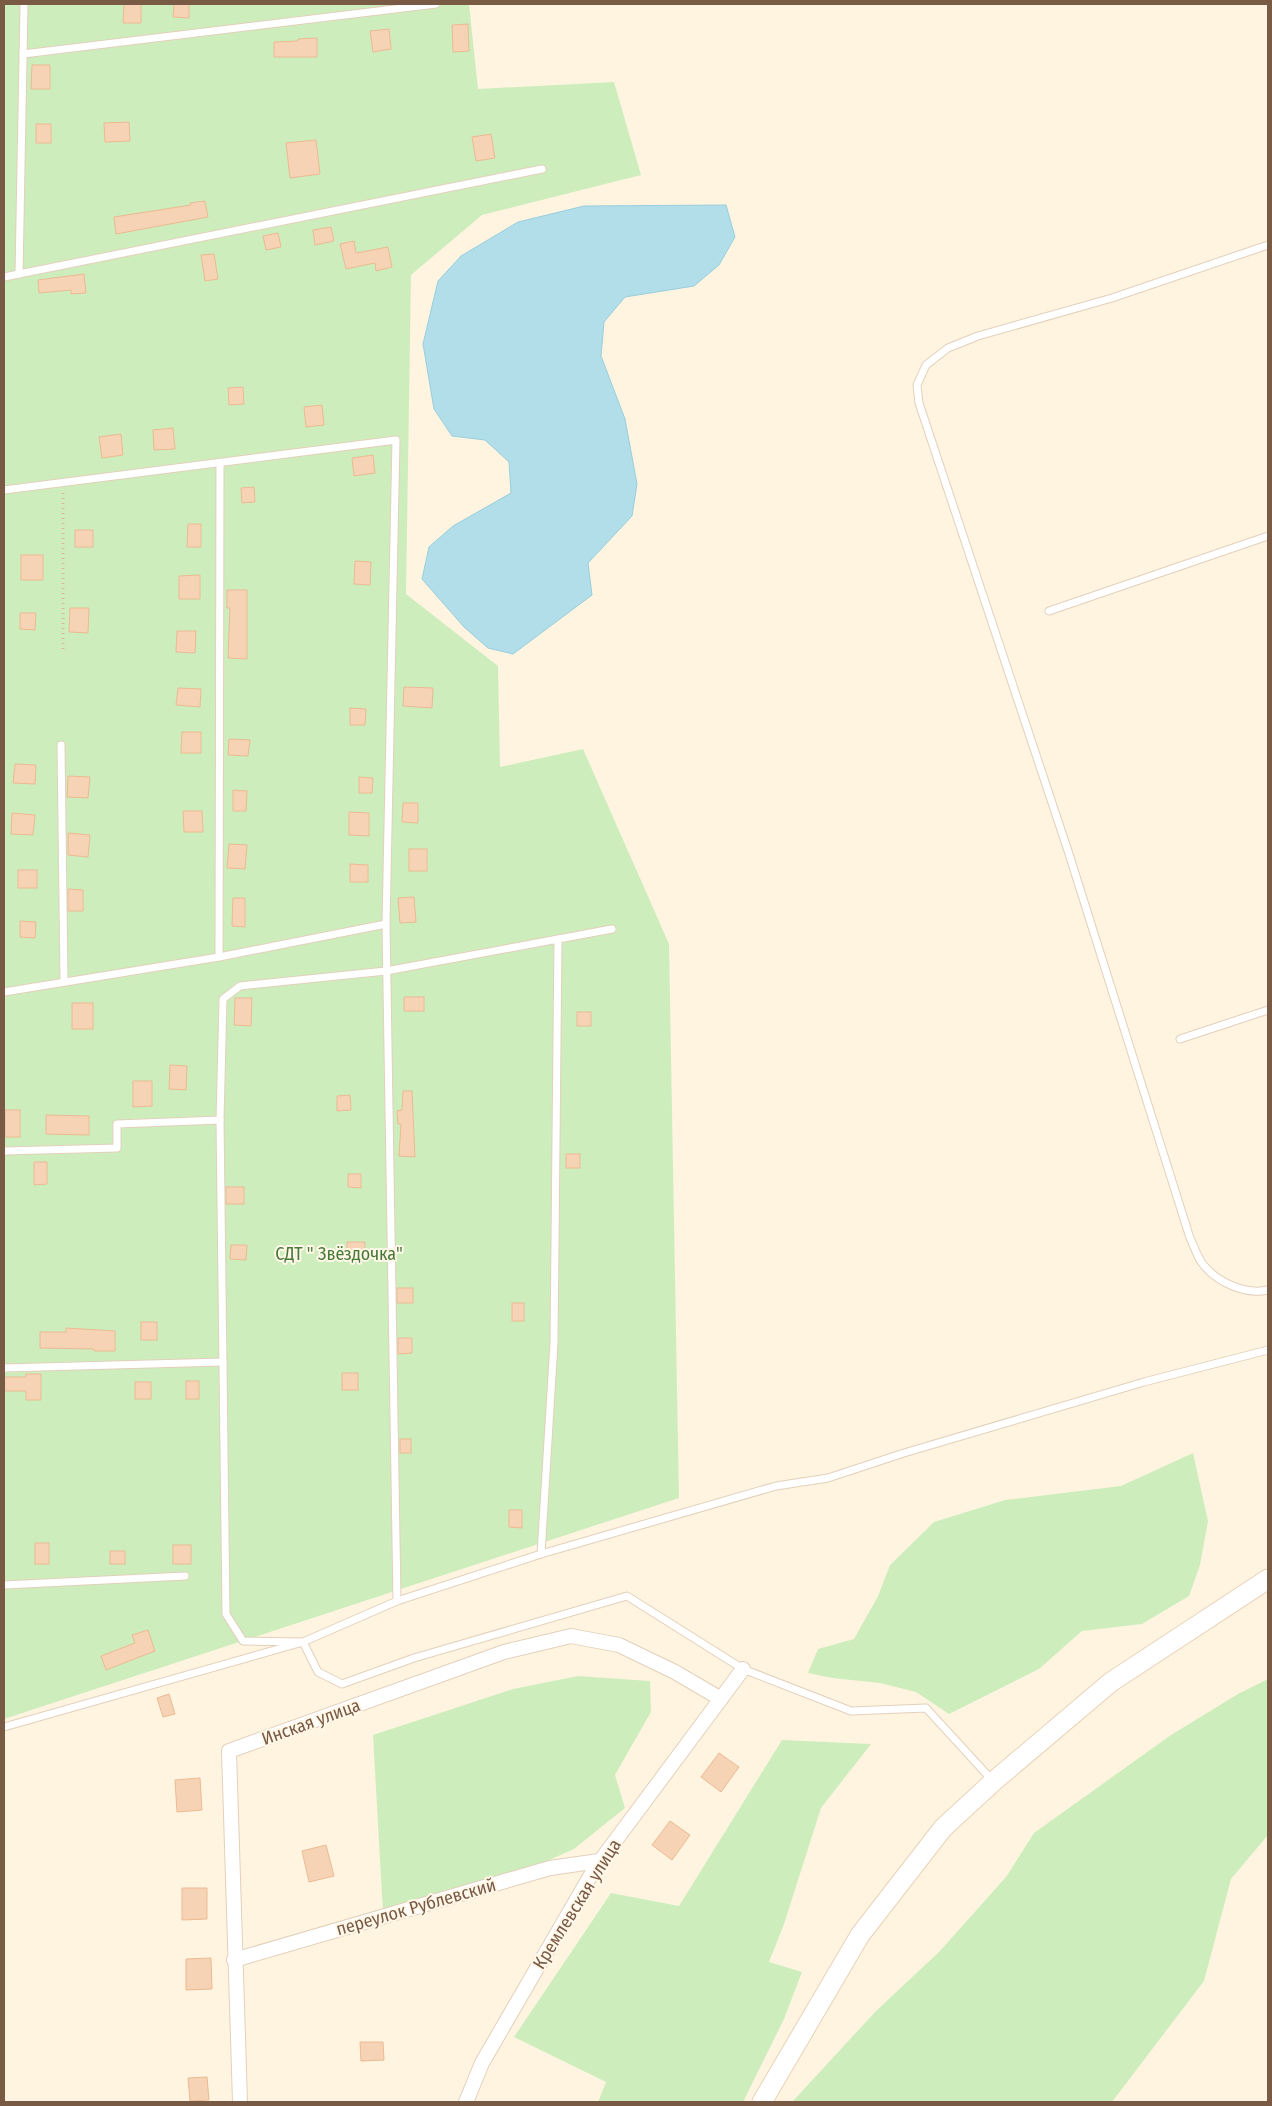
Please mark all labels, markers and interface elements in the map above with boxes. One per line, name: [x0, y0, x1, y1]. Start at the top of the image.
park label: СДТ " Звёздочка": [275, 1243, 403, 1265]
street label: Инская улица: [259, 1694, 364, 1750]
street label: Кремлевская улица: [528, 1835, 626, 1973]
street label: переулок Рублевский: [334, 1874, 498, 1940]

